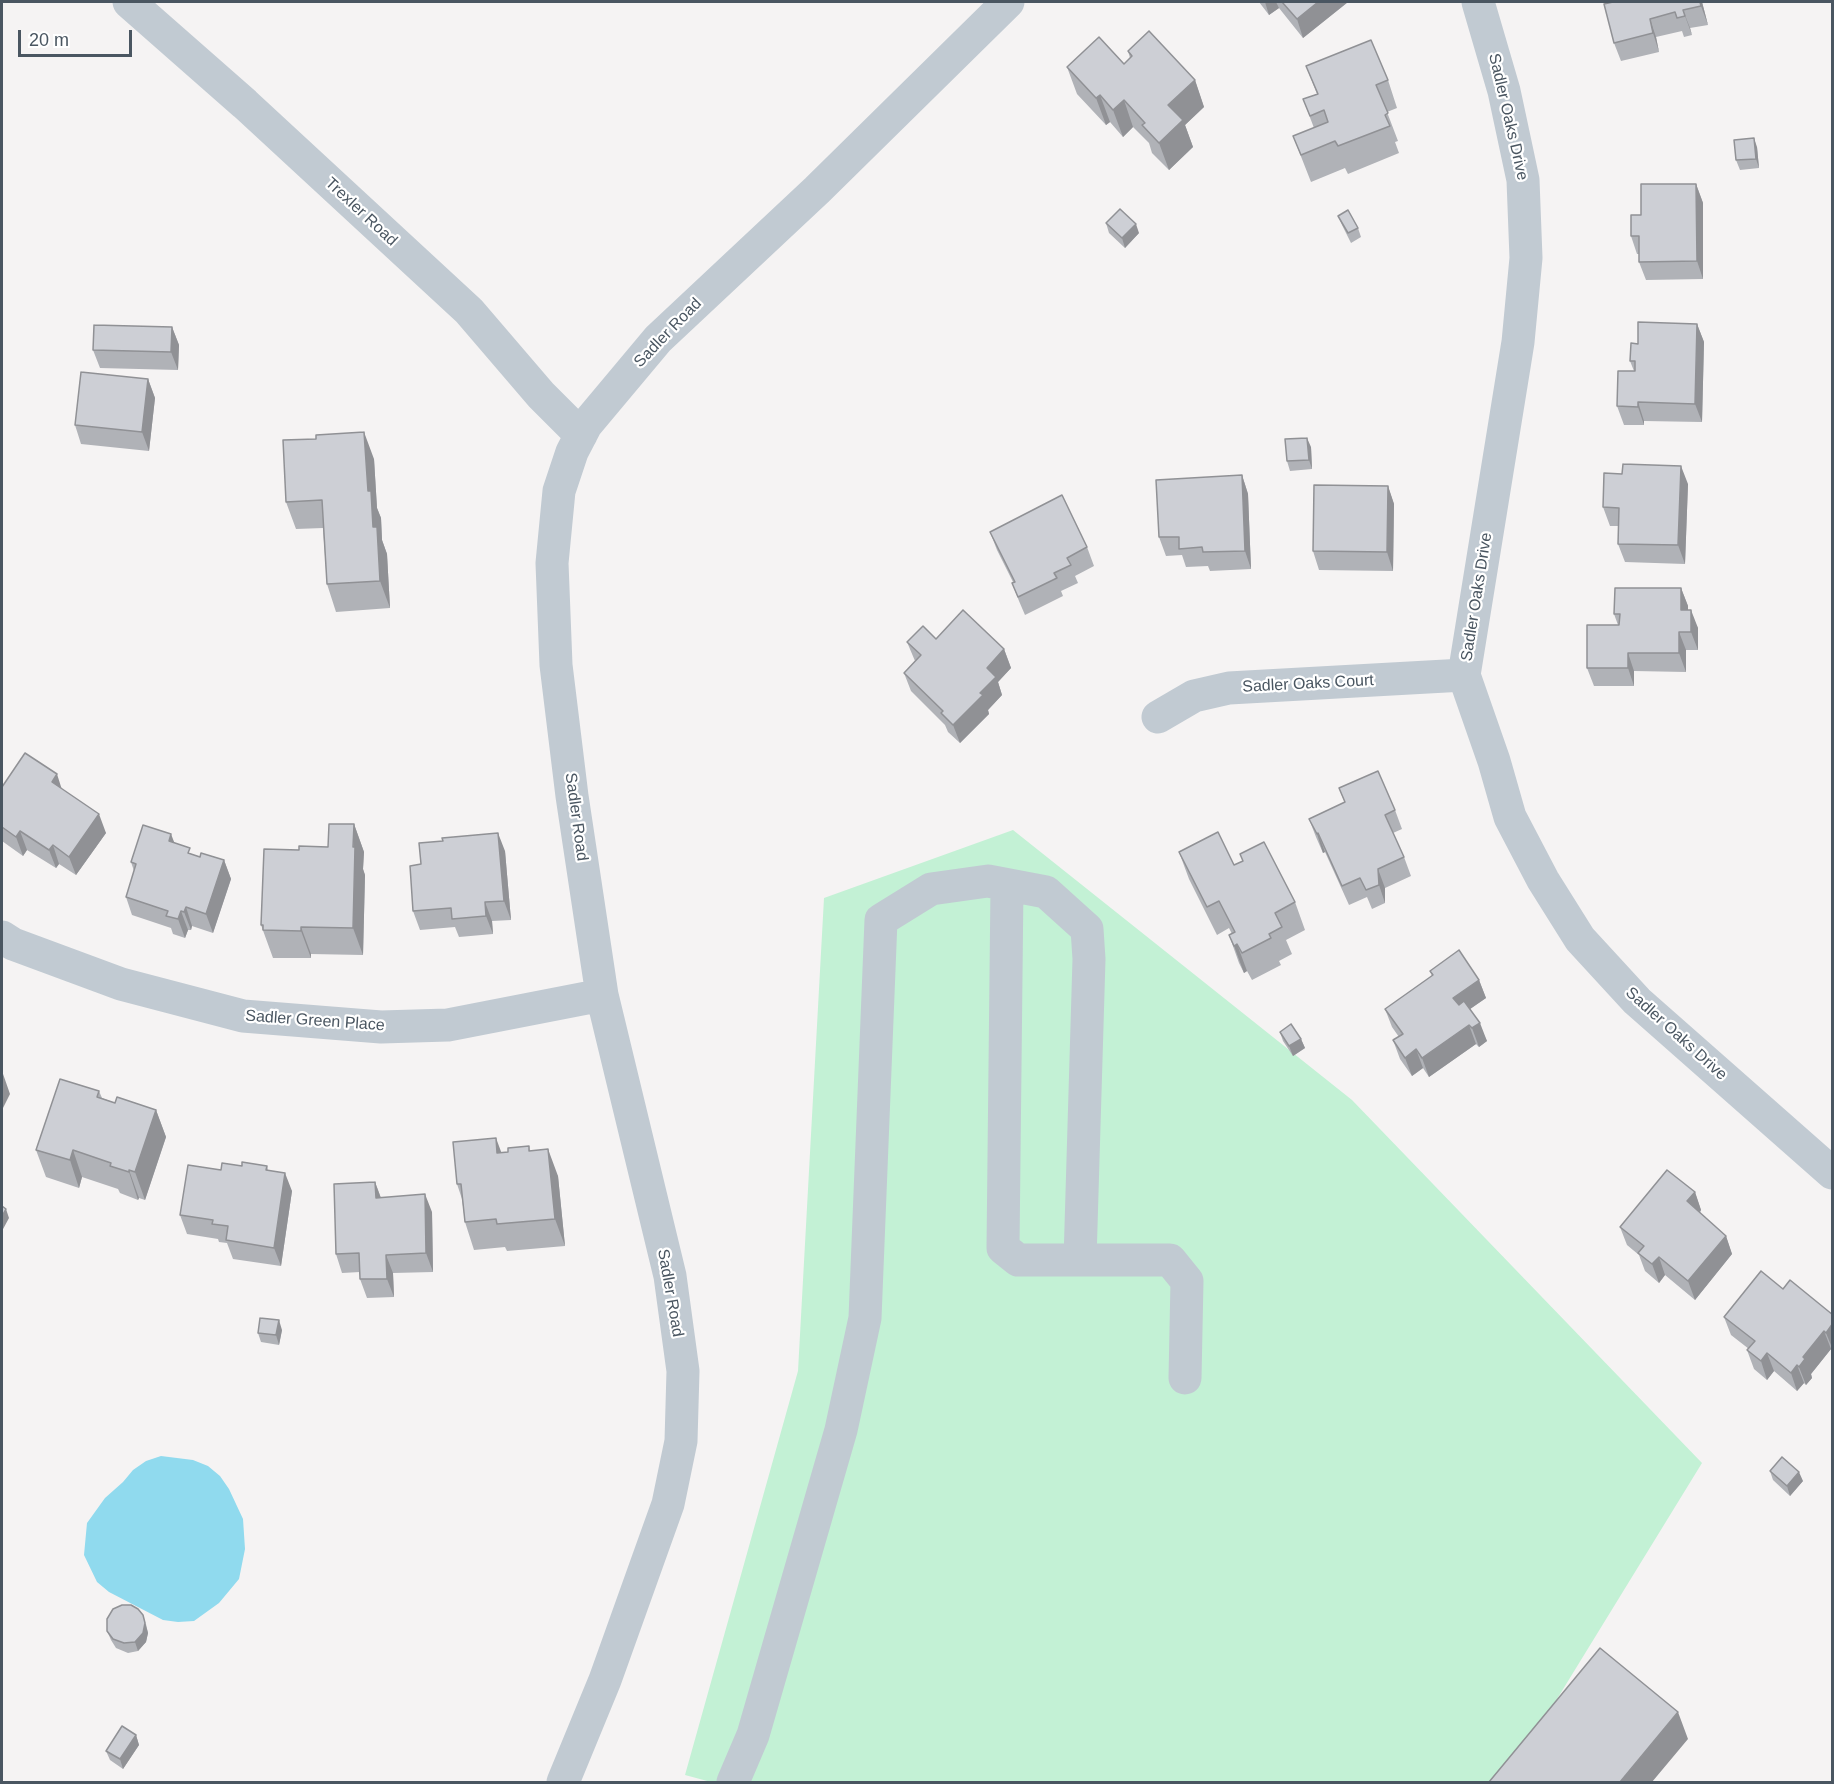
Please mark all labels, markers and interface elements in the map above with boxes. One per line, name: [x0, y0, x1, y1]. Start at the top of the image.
scale bar: [21, 18, 135, 56]
text: 20 m: [29, 30, 69, 50]
street label: Sadler Oaks Drive: [1484, 52, 1532, 182]
street label: Trexler Road: [321, 174, 401, 250]
street label: Sadler Road: [630, 294, 706, 372]
street label: Sadler Oaks Drive: [1457, 531, 1497, 663]
street label: Sadler Oaks Court: [1242, 671, 1374, 697]
street label: Sadler Road: [560, 772, 592, 862]
street label: Sadler Oaks Drive: [1621, 983, 1731, 1085]
street label: Sadler Green Place: [245, 1007, 385, 1035]
street label: Sadler Road: [653, 1248, 687, 1338]

